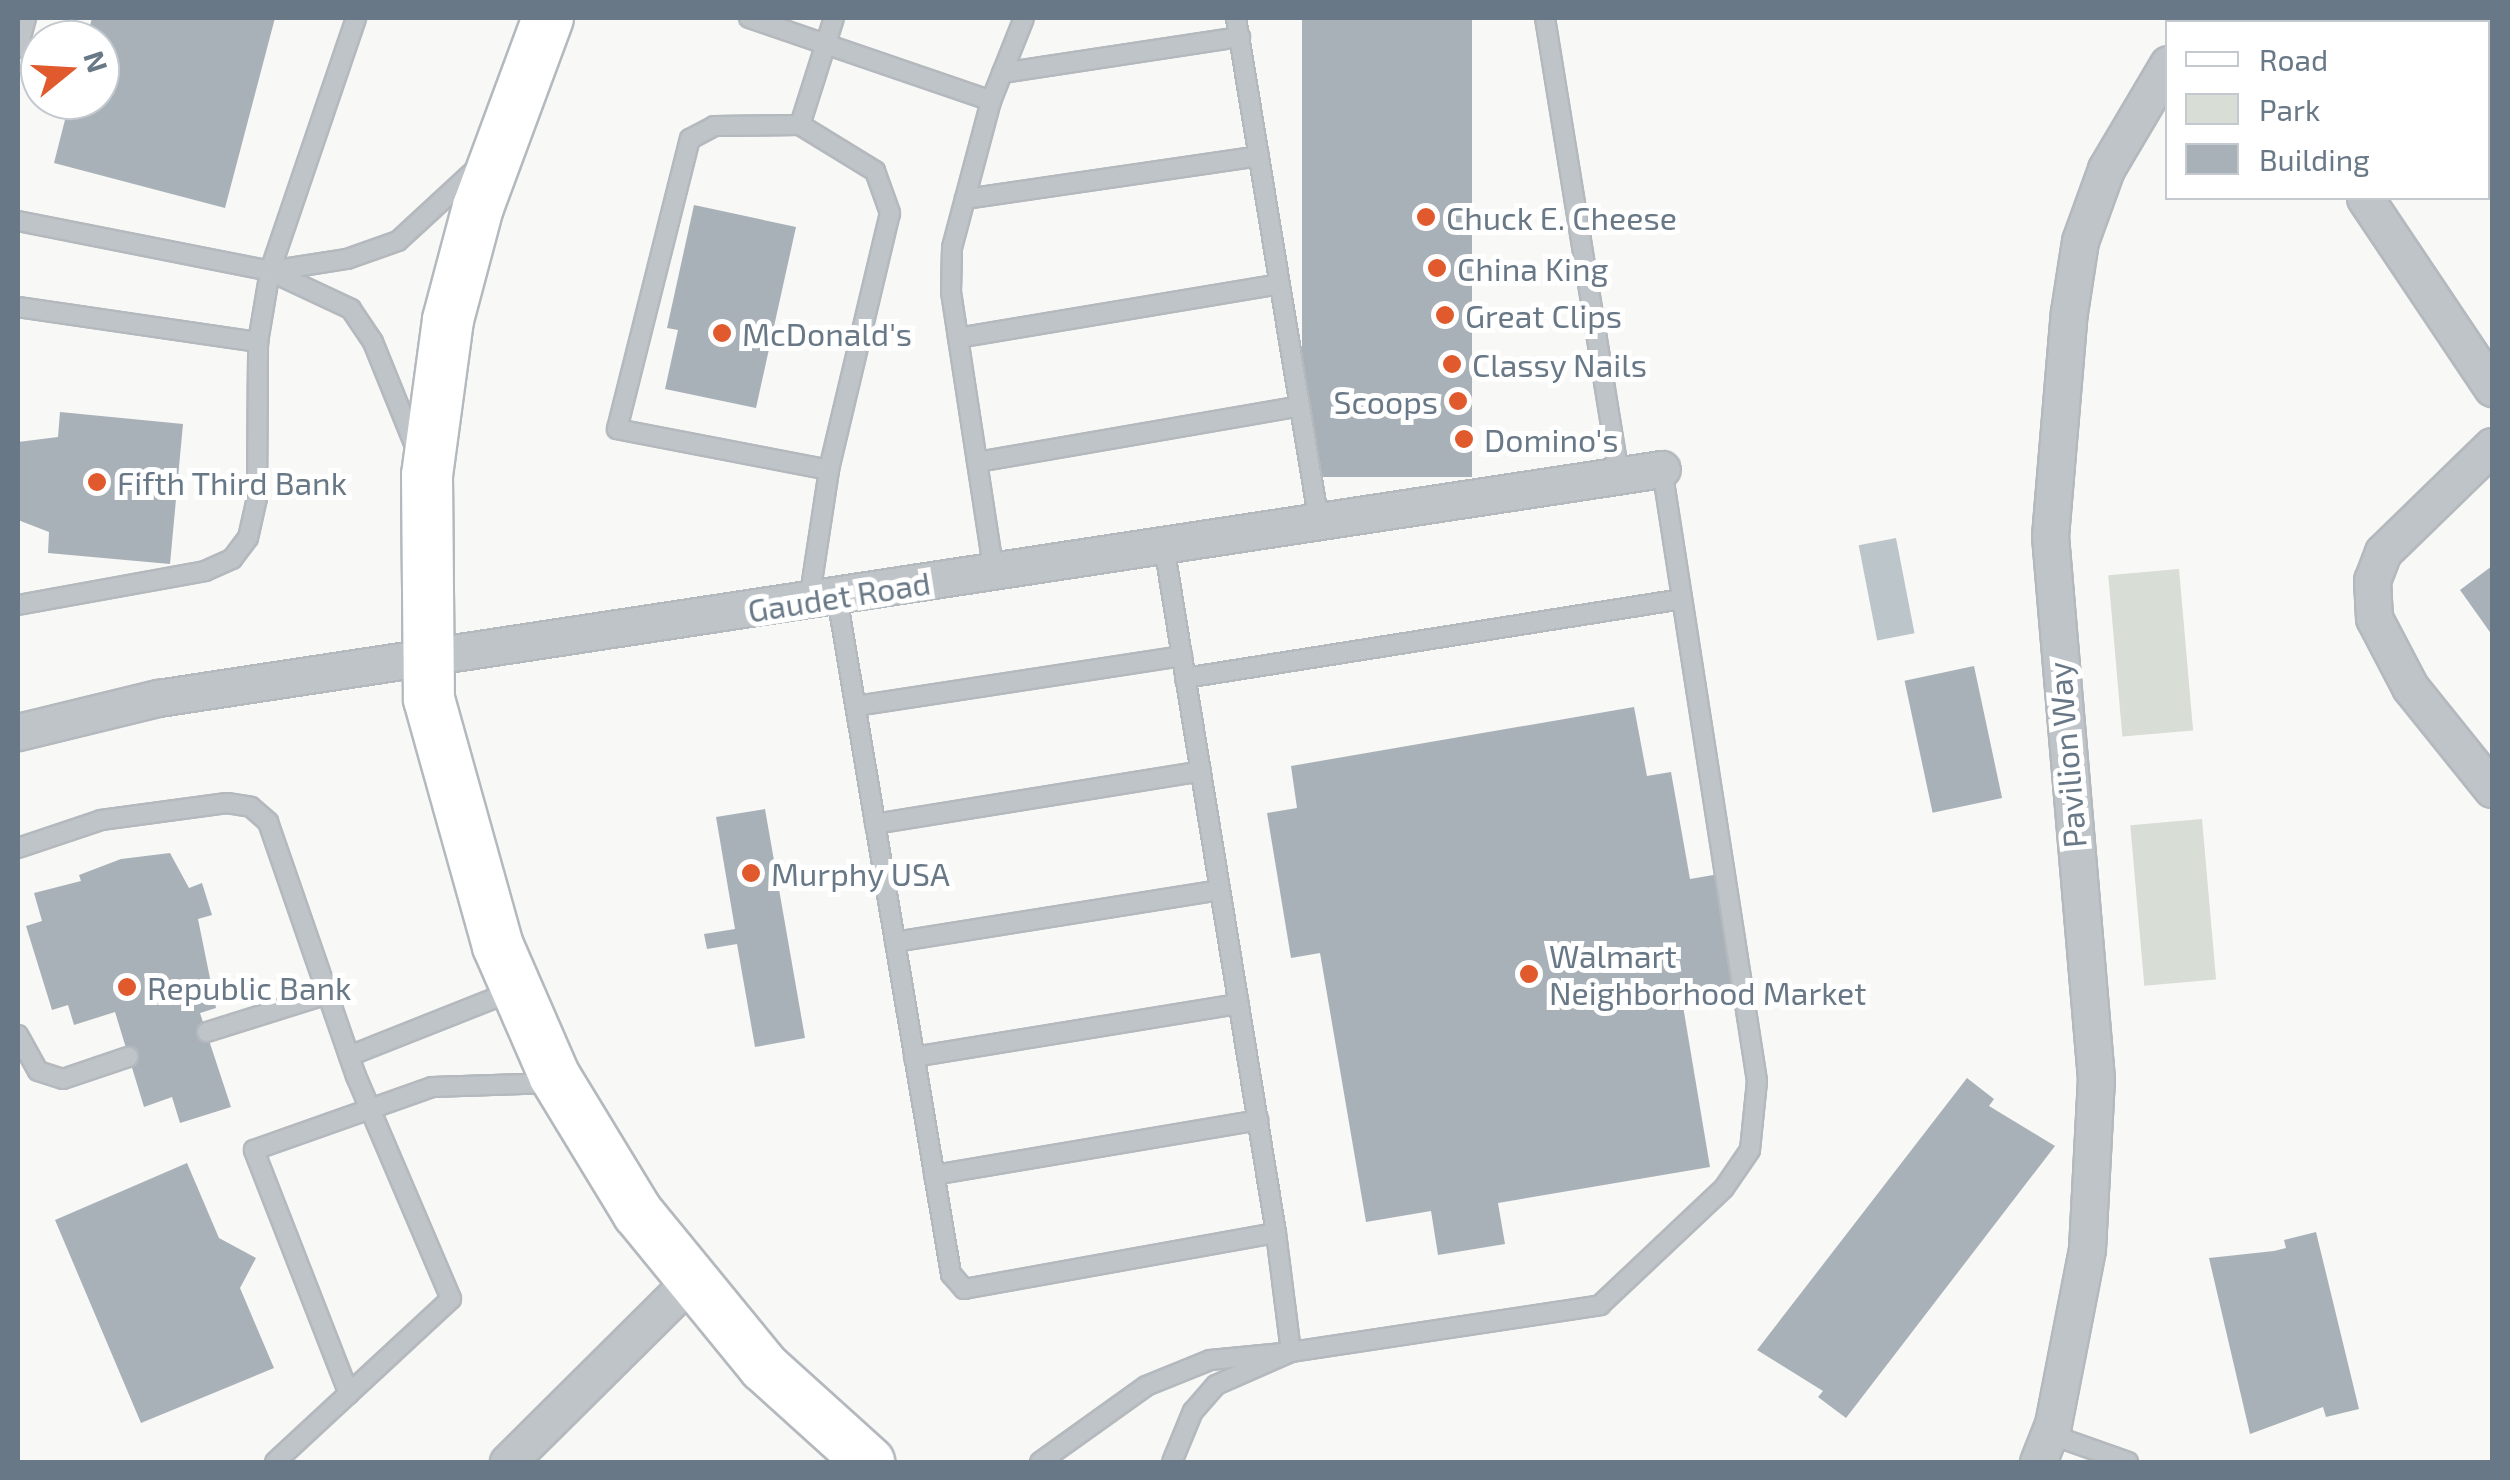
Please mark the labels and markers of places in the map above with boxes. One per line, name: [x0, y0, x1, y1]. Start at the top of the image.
place label: Chuck E. Cheese: [1446, 198, 1677, 236]
marker: Chuck E. Cheese: [1415, 206, 1437, 228]
place label: China King: [1457, 249, 1608, 287]
marker: China King: [1426, 257, 1448, 279]
place label: Great Clips: [1465, 296, 1622, 334]
marker: Great Clips: [1434, 304, 1456, 326]
place label: McDonald's: [742, 314, 912, 352]
marker: McDonald's: [711, 322, 733, 344]
place label: Classy Nails: [1472, 345, 1648, 383]
marker: Classy Nails: [1441, 353, 1463, 375]
place label: Scoops: [1333, 382, 1438, 420]
marker: Scoops: [1447, 390, 1469, 412]
place label: Domino's: [1484, 420, 1619, 458]
marker: Domino's: [1453, 428, 1475, 450]
place label: Fifth Third Bank: [117, 463, 348, 501]
marker: Fifth Third Bank: [86, 471, 108, 493]
place label: Murphy USA: [771, 854, 951, 892]
marker: Murphy USA: [740, 862, 762, 884]
place label: Walmart Neighborhood Market: [1549, 937, 1866, 1012]
marker: Walmart Neighborhood Market: [1518, 963, 1540, 985]
place label: Republic Bank: [147, 968, 351, 1006]
marker: Republic Bank: [116, 976, 138, 998]

